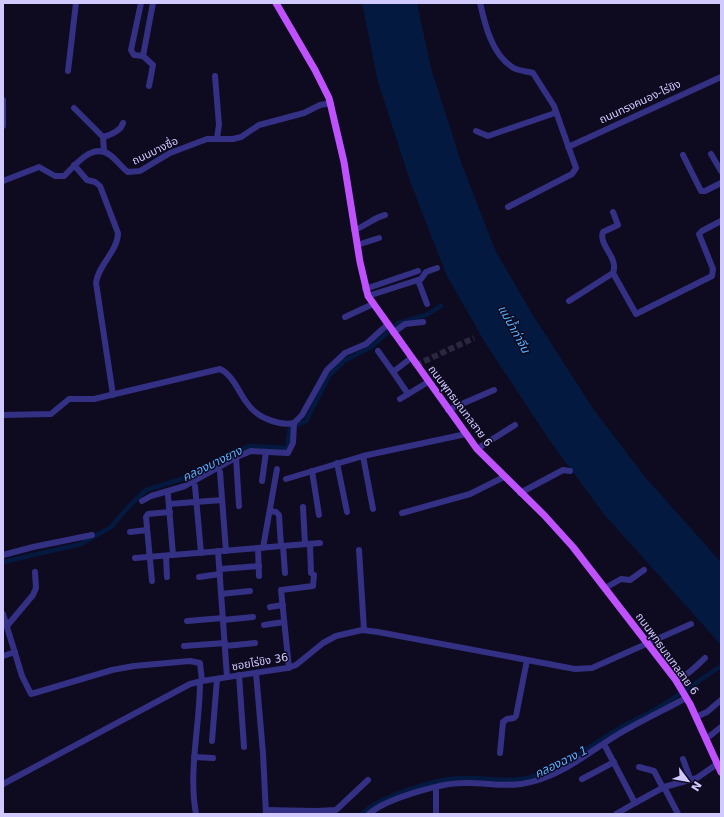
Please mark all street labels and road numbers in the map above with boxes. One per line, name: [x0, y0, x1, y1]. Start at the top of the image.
street label: ถนนทรงคนอง-ไร่ขิง: [597, 77, 683, 127]
street label: ถนนบางซื่อ: [129, 132, 180, 168]
street label: ถนนพุทธมณฑลสาย 6: [425, 363, 495, 449]
street label: ถนนพุทธมณฑลสาย 6: [633, 610, 701, 698]
street label: ซอยไร่ขิง 36: [231, 651, 289, 673]

